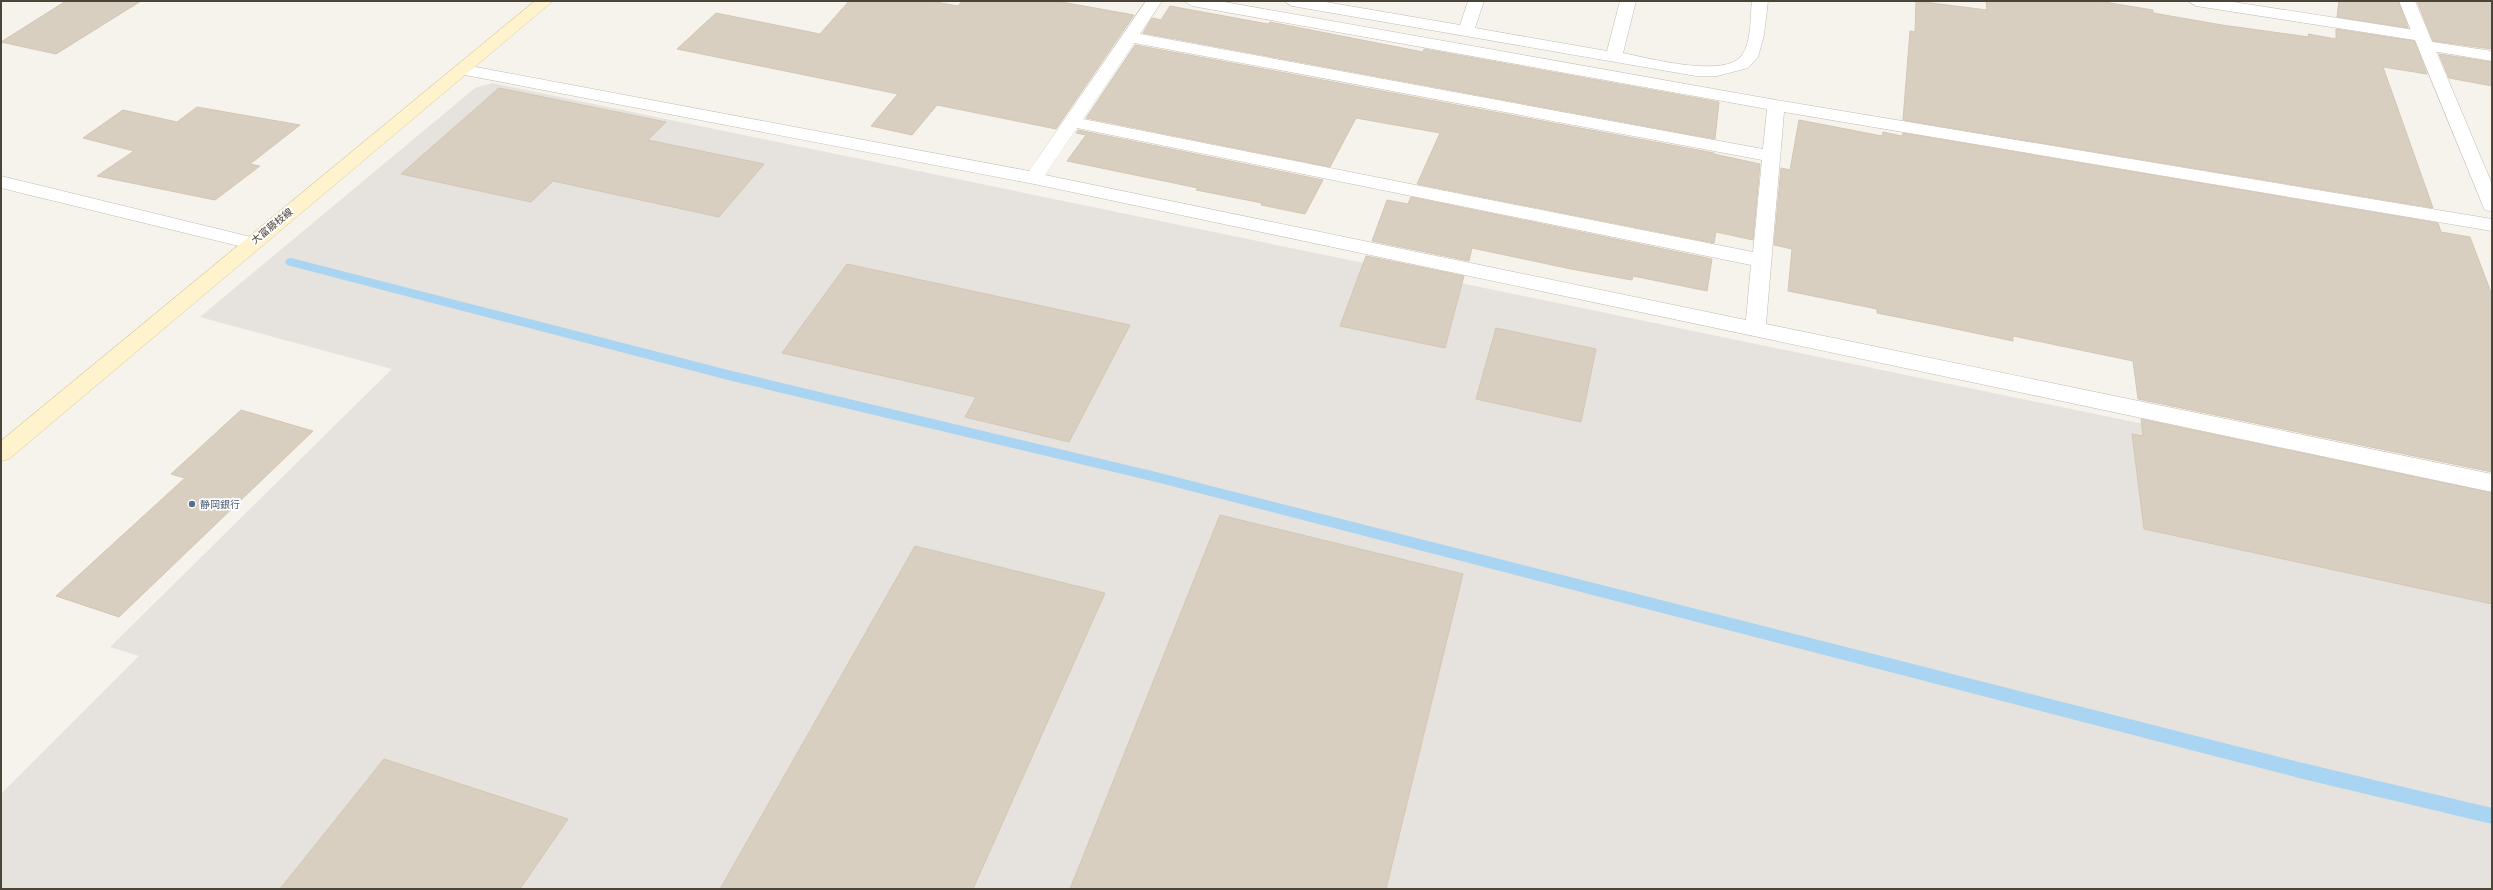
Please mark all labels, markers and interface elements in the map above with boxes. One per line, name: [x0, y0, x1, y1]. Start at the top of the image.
street label: 大富藤枝線: [249, 206, 295, 246]
marker: 静岡銀行: [187, 499, 197, 509]
place label: 静岡銀行: [200, 499, 240, 510]

